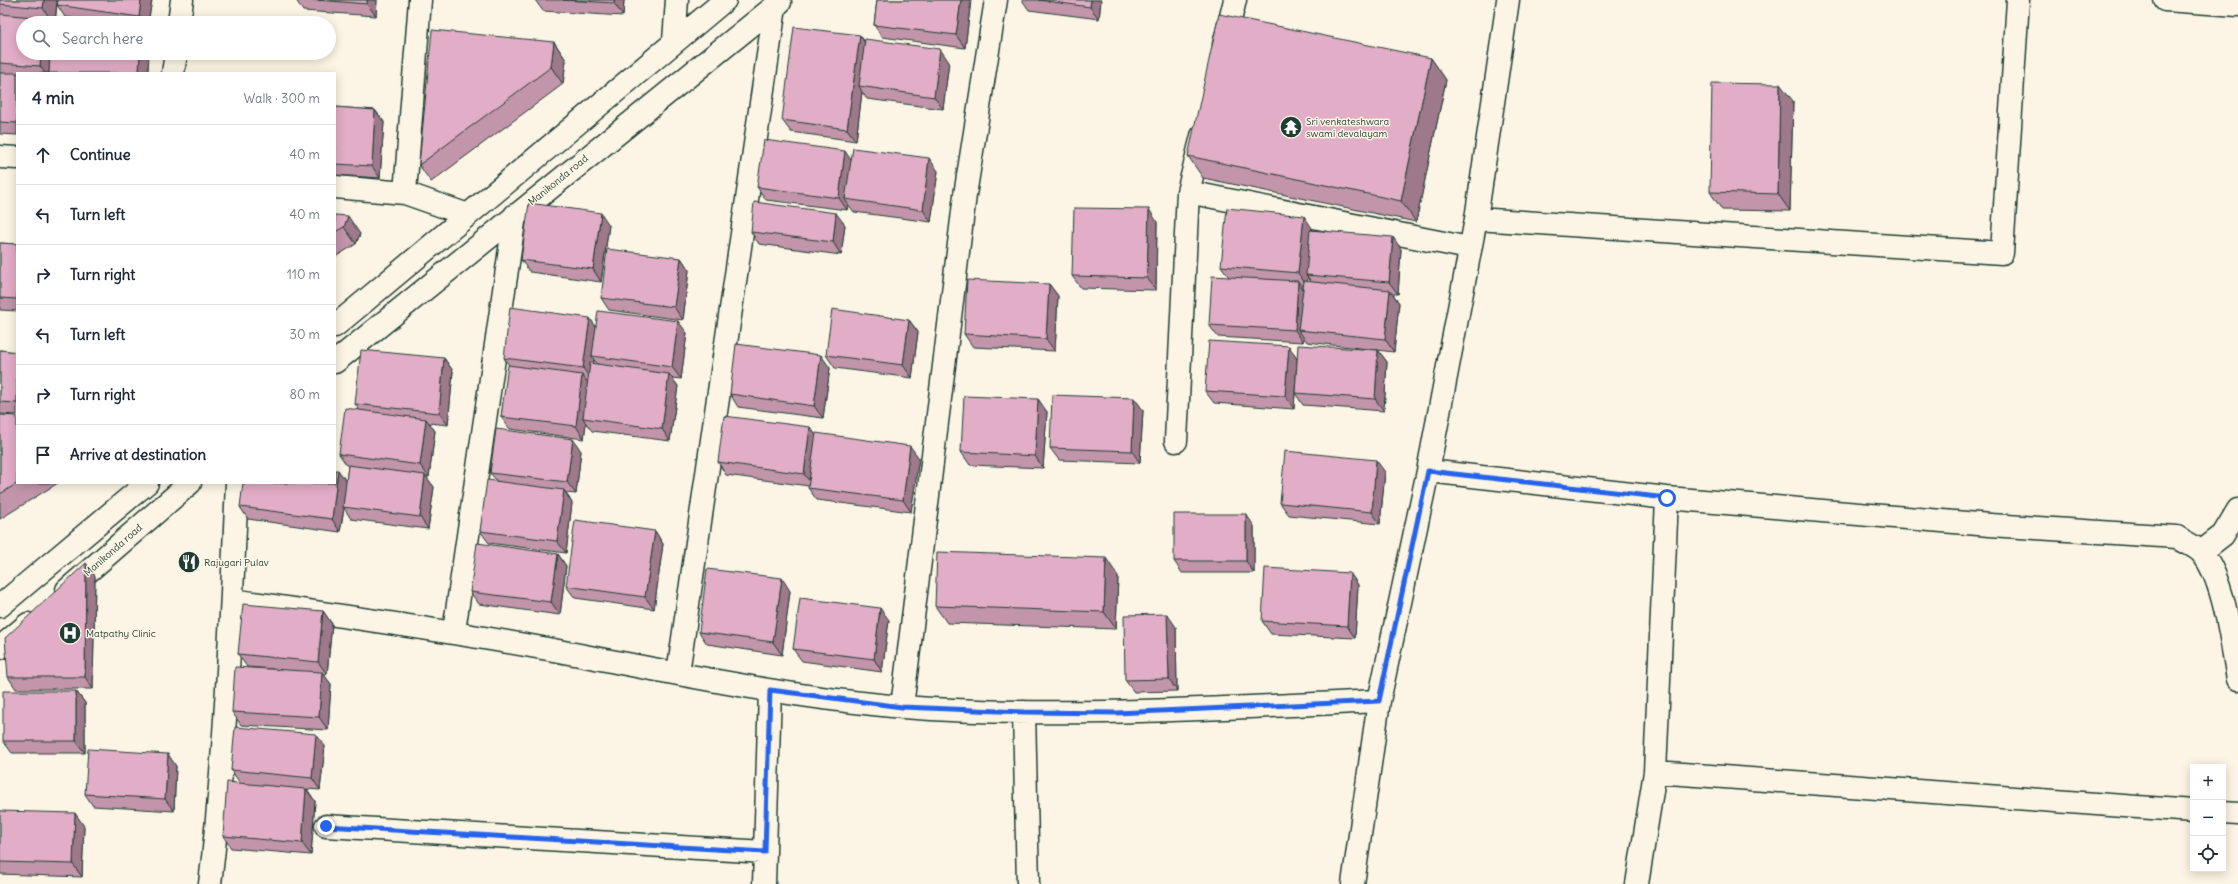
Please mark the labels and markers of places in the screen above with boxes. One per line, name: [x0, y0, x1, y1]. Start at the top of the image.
temple icon: Sri venkateshwara swami devalayam: [1278, 114, 1304, 140]
place label: Sri venkateshwara swami devalayam: [1306, 115, 1389, 140]
restaurant icon: Rajugari Pulav: [176, 549, 202, 575]
place label: Rajugari Pulav: [204, 556, 269, 569]
hospital icon: Matpathy Clinic: [57, 620, 83, 646]
place label: Matpathy Clinic: [86, 627, 156, 640]

